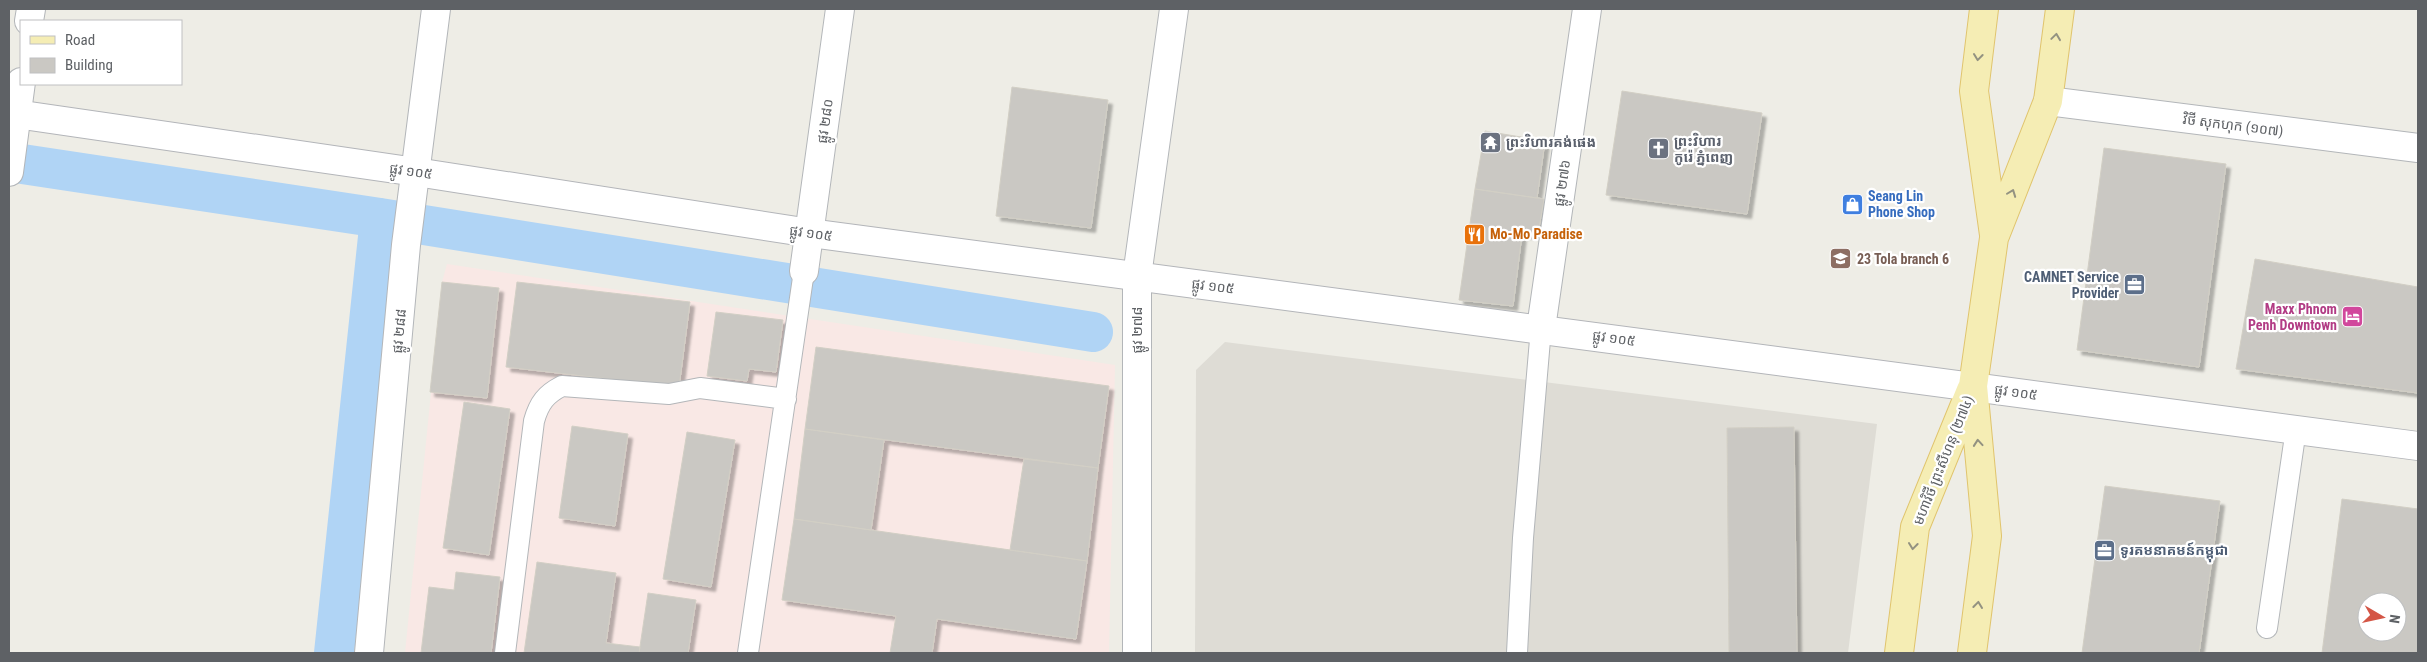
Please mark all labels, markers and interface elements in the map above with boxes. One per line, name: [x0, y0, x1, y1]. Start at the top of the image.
legend: [20, 20, 182, 85]
text: Road: [65, 31, 95, 49]
one-way arrow: [2050, 33, 2061, 41]
one-way arrow: [1973, 53, 1984, 61]
text: Building: [65, 56, 113, 74]
street label: ផ្លូវ ២៨០: [814, 98, 840, 145]
street label: វិថី សុកហុក (១០៧): [2181, 110, 2284, 140]
temple icon: ព្រះវិហារគង់ផេង: [1478, 130, 1502, 154]
place label: ព្រះវិហារ កូរ៉េ ភ្នំពេញ: [1674, 132, 1733, 166]
place label: ព្រះវិហារគង់ផេង: [1506, 133, 1596, 151]
church icon: ព្រះវិហារ កូរ៉េ ភ្នំពេញ: [1646, 137, 1670, 161]
street label: ផ្លូវ ២៧៦: [1551, 159, 1577, 208]
street label: ផ្លូវ ១០៥: [388, 160, 434, 186]
place label: Seang Lin Phone Shop: [1868, 188, 1935, 220]
one-way arrow: [2006, 189, 2016, 198]
shop icon: Seang Lin Phone Shop: [1840, 192, 1864, 216]
street label: ផ្លូវ ១០៥: [788, 222, 834, 248]
restaurant icon: Mo-Mo Paradise: [1462, 222, 1486, 246]
place label: Mo-Mo Paradise: [1490, 226, 1583, 242]
school or university icon: 23 Tola branch 6: [1829, 247, 1853, 271]
place label: 23 Tola branch 6: [1857, 251, 1949, 267]
place label: CAMNET Service Provider: [2024, 269, 2119, 301]
office icon: CAMNET Service Provider: [2123, 273, 2147, 297]
street label: ផ្លូវ ១០៥: [1190, 275, 1235, 301]
place label: Maxx Phnom Penh Downtown: [2248, 301, 2337, 333]
hotel icon: Maxx Phnom Penh Downtown: [2341, 305, 2365, 329]
street label: ផ្លូវ ២៧៨: [1129, 306, 1149, 354]
street label: ផ្លូវ ២៨៨: [389, 308, 413, 354]
street label: ផ្លូវ ១០៥: [1591, 327, 1637, 353]
street label: ផ្លូវ ១០៥: [1993, 381, 2039, 407]
street label: មហាវិថី ព្រះសីហនុ (២៧៤): [1909, 393, 1977, 527]
one-way arrow: [1973, 439, 1984, 447]
office icon: ទូរគមនាគមន៍កម្ពុជា: [2092, 538, 2116, 562]
place label: ទូរគមនាគមន៍កម្ពុជា: [2120, 542, 2228, 563]
one-way arrow: [1908, 543, 1919, 551]
north arrow: [2357, 592, 2407, 642]
one-way arrow: [1972, 601, 1983, 609]
text: N: [2386, 614, 2403, 625]

